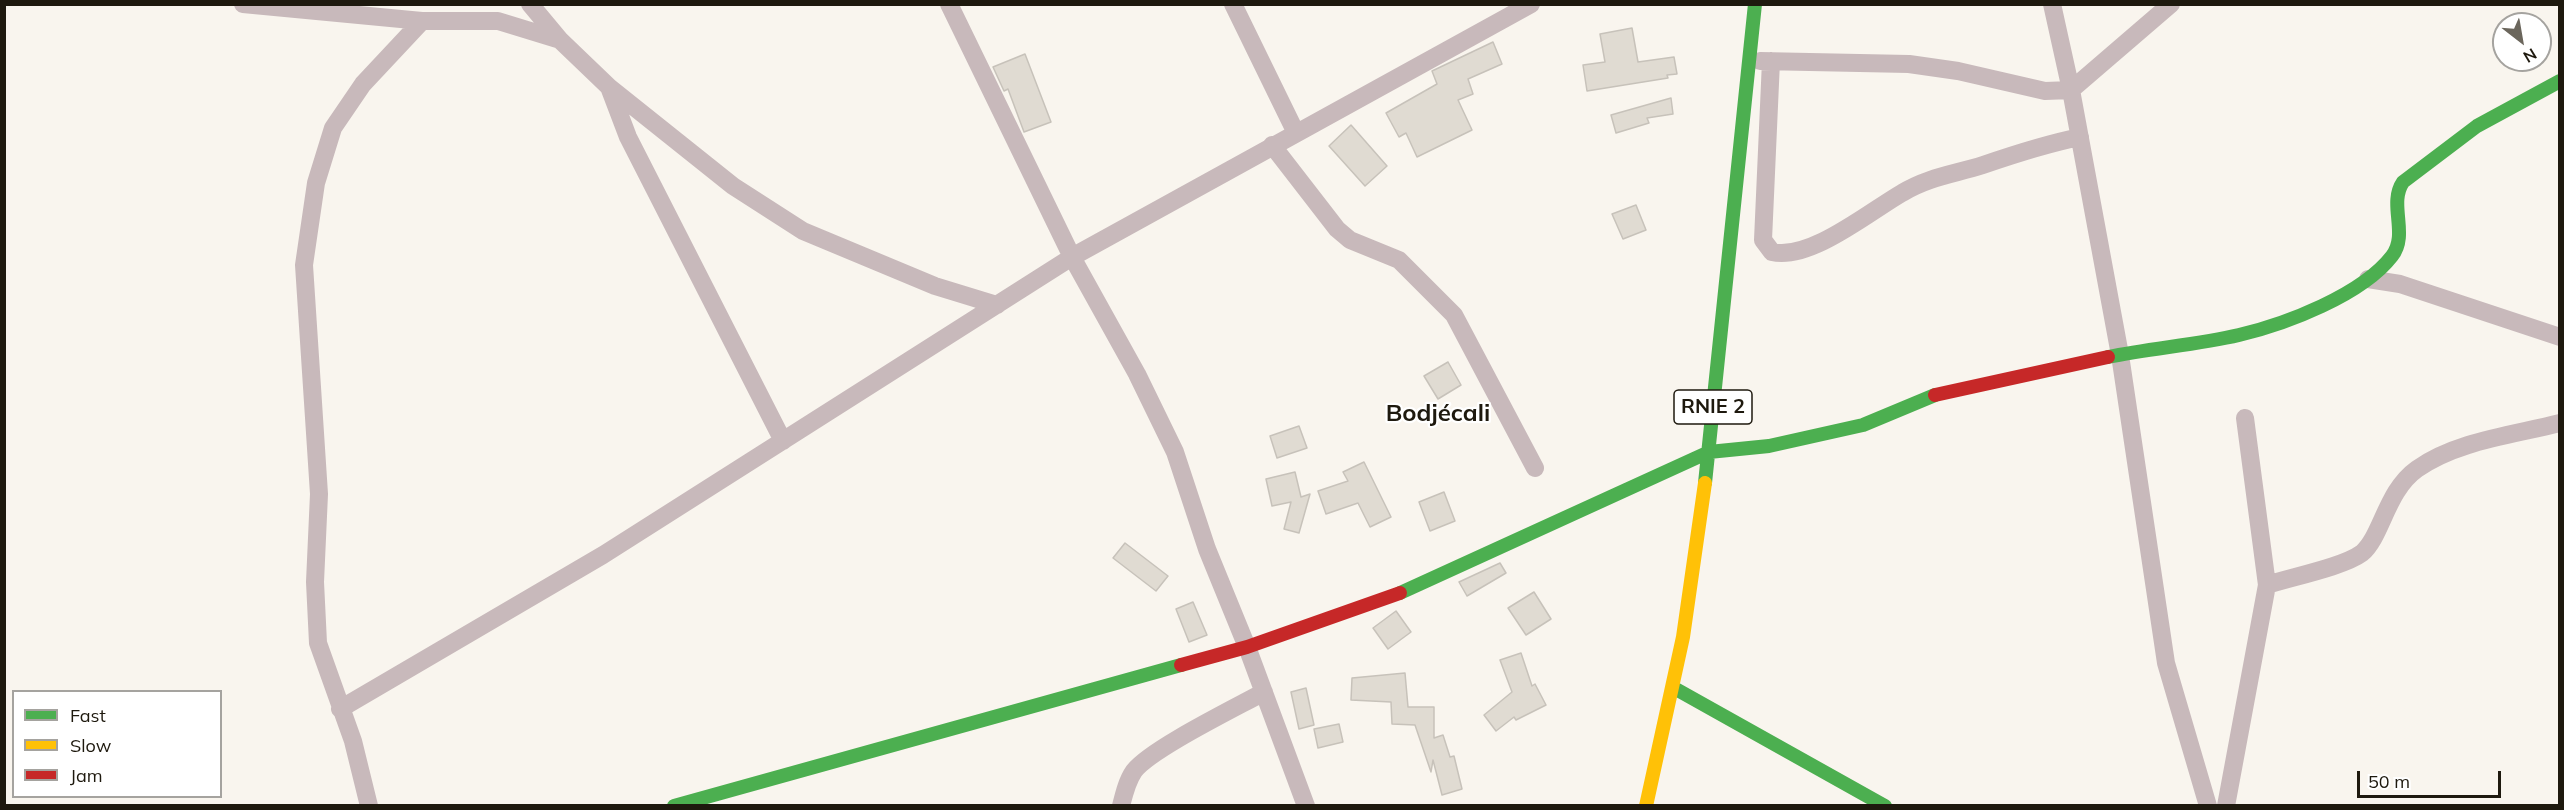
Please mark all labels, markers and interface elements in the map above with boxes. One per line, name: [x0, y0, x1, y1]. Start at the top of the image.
north arrow: [2492, 12, 2552, 72]
text: N: [2520, 44, 2541, 67]
road number: RNIE 2: [1674, 390, 1752, 424]
district label: Bodjécali: [1386, 400, 1490, 428]
legend: [12, 690, 222, 798]
text: Fast: [70, 704, 106, 727]
text: Slow: [70, 734, 111, 757]
scale bar: [2360, 759, 2504, 797]
text: Jam: [70, 764, 103, 787]
text: 50 m: [2368, 770, 2410, 793]

